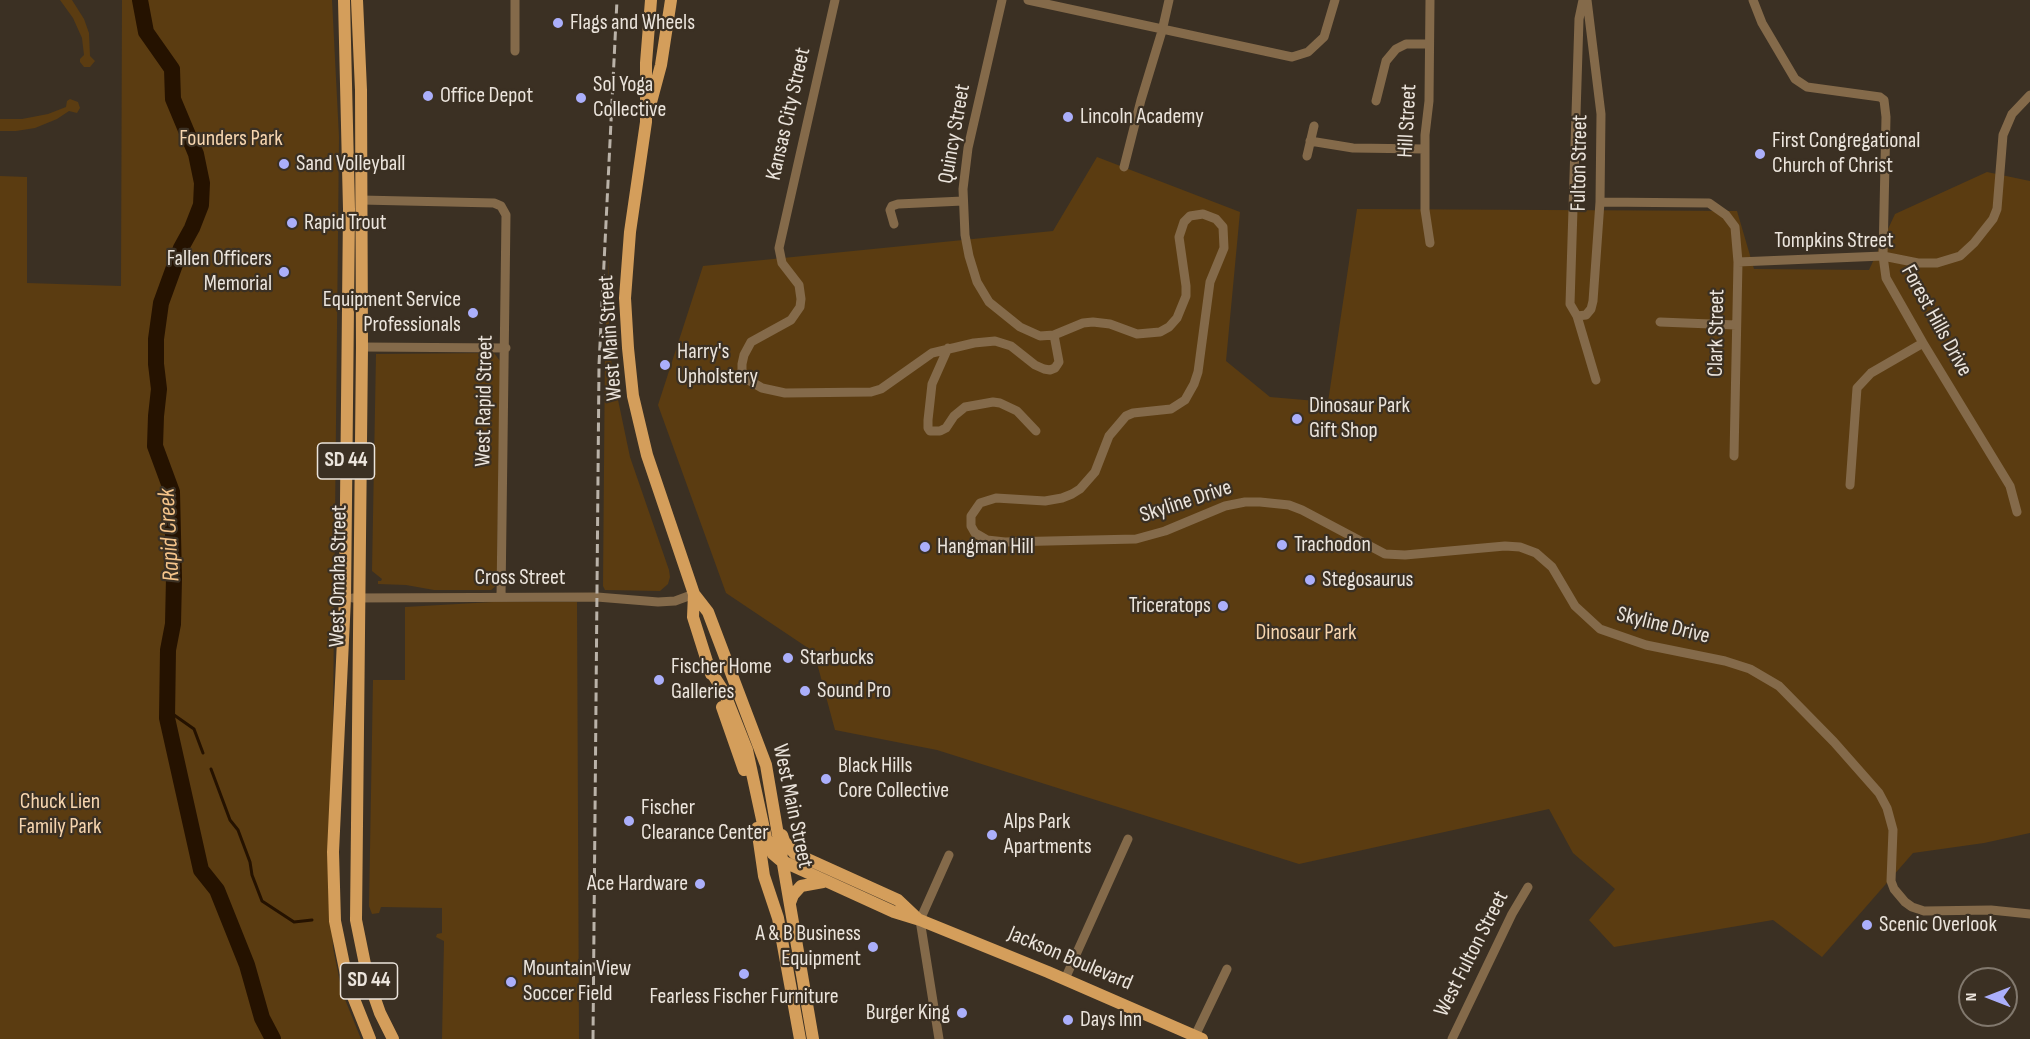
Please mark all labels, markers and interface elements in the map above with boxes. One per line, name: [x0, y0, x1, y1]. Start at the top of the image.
place label: Flags and Wheels: [570, 10, 695, 36]
marker: Flags and Wheels: [551, 16, 565, 30]
street label: Kansas City Street: [761, 45, 817, 183]
place label: Sol Yoga Collective: [593, 72, 666, 124]
street label: Quincy Street: [933, 82, 977, 186]
place label: Office Depot: [440, 83, 533, 109]
street label: Hill Street: [1393, 84, 1423, 158]
marker: Office Depot: [421, 89, 435, 103]
marker: Sol Yoga Collective: [574, 91, 588, 105]
place label: Lincoln Academy: [1080, 104, 1204, 130]
marker: Lincoln Academy: [1061, 110, 1075, 124]
street label: Fulton Street: [1566, 114, 1594, 212]
park label: Founders Park: [179, 126, 283, 152]
place label: First Congregational Church of Christ: [1772, 128, 1920, 180]
marker: First Congregational Church of Christ: [1753, 147, 1767, 161]
place label: Sand Volleyball: [296, 151, 405, 177]
marker: Sand Volleyball: [277, 157, 291, 171]
place label: Rapid Trout: [304, 210, 387, 236]
marker: Rapid Trout: [285, 216, 299, 230]
street label: Tompkins Street: [1774, 228, 1894, 254]
place label: Fallen Officers Memorial: [167, 246, 272, 298]
street label: Forest Hills Drive: [1895, 261, 1977, 381]
marker: Fallen Officers Memorial: [277, 265, 291, 279]
street label: West Main Street: [593, 274, 629, 402]
place label: Equipment Service Professionals: [323, 287, 461, 338]
street label: Clark Street: [1703, 289, 1731, 377]
marker: Equipment Service Professionals: [466, 306, 480, 320]
street label: West Rapid Street: [471, 335, 499, 467]
place label: Harry's Upholstery: [677, 339, 758, 390]
marker: Harry's Upholstery: [658, 358, 672, 372]
place label: Dinosaur Park Gift Shop: [1309, 393, 1410, 445]
marker: Dinosaur Park Gift Shop: [1290, 412, 1304, 426]
road number: SD 44: [318, 443, 374, 479]
street label: Skyline Drive: [1137, 475, 1235, 529]
water label: Rapid Creek: [153, 488, 187, 582]
street label: West Omaha Street: [325, 505, 353, 647]
place label: Trachodon: [1294, 532, 1371, 558]
place label: Hangman Hill: [937, 534, 1034, 560]
marker: Trachodon: [1275, 538, 1289, 552]
marker: Hangman Hill: [918, 540, 932, 554]
street label: Cross Street: [474, 565, 566, 591]
place label: Stegosaurus: [1322, 567, 1413, 593]
marker: Stegosaurus: [1303, 573, 1317, 587]
place label: Triceratops: [1129, 593, 1211, 619]
marker: Triceratops: [1216, 599, 1230, 613]
street label: Skyline Drive: [1614, 602, 1712, 650]
park label: Dinosaur Park: [1256, 620, 1356, 646]
place label: Starbucks: [800, 645, 874, 671]
marker: Starbucks: [781, 651, 795, 665]
place label: Fischer Home Galleries: [671, 654, 772, 706]
marker: Fischer Home Galleries: [652, 673, 666, 687]
place label: Sound Pro: [817, 678, 891, 704]
marker: Sound Pro: [798, 684, 812, 698]
street label: West Main Street: [766, 742, 818, 870]
place label: Black Hills Core Collective: [838, 753, 949, 804]
marker: Black Hills Core Collective: [819, 772, 833, 786]
park label: Chuck Lien Family Park: [19, 789, 101, 840]
place label: Fischer Clearance Center: [641, 795, 769, 846]
place label: Alps Park Apartments: [1004, 809, 1092, 860]
marker: Fischer Clearance Center: [622, 814, 636, 828]
marker: Alps Park Apartments: [985, 828, 999, 842]
place label: Ace Hardware: [587, 871, 688, 897]
marker: Ace Hardware: [693, 877, 707, 891]
street label: West Fulton Street: [1429, 887, 1515, 1021]
place label: Scenic Overlook: [1879, 912, 1997, 938]
marker: Scenic Overlook: [1860, 918, 1874, 932]
place label: A & B Business Equipment: [755, 921, 861, 972]
street label: Jackson Boulevard: [1004, 921, 1136, 997]
marker: A & B Business Equipment: [866, 940, 880, 954]
place label: Mountain View Soccer Field: [523, 956, 631, 1008]
road number: SD 44: [340, 963, 398, 999]
marker: Fearless Fischer Furniture: [737, 967, 751, 981]
north arrow: [1958, 967, 2018, 1027]
marker: Mountain View Soccer Field: [504, 975, 518, 989]
place label: Fearless Fischer Furniture: [649, 984, 839, 1010]
text: N: [1962, 993, 1981, 1001]
place label: Burger King: [866, 1000, 950, 1026]
marker: Burger King: [955, 1006, 969, 1020]
place label: Days Inn: [1080, 1007, 1142, 1033]
marker: Days Inn: [1061, 1013, 1075, 1027]

